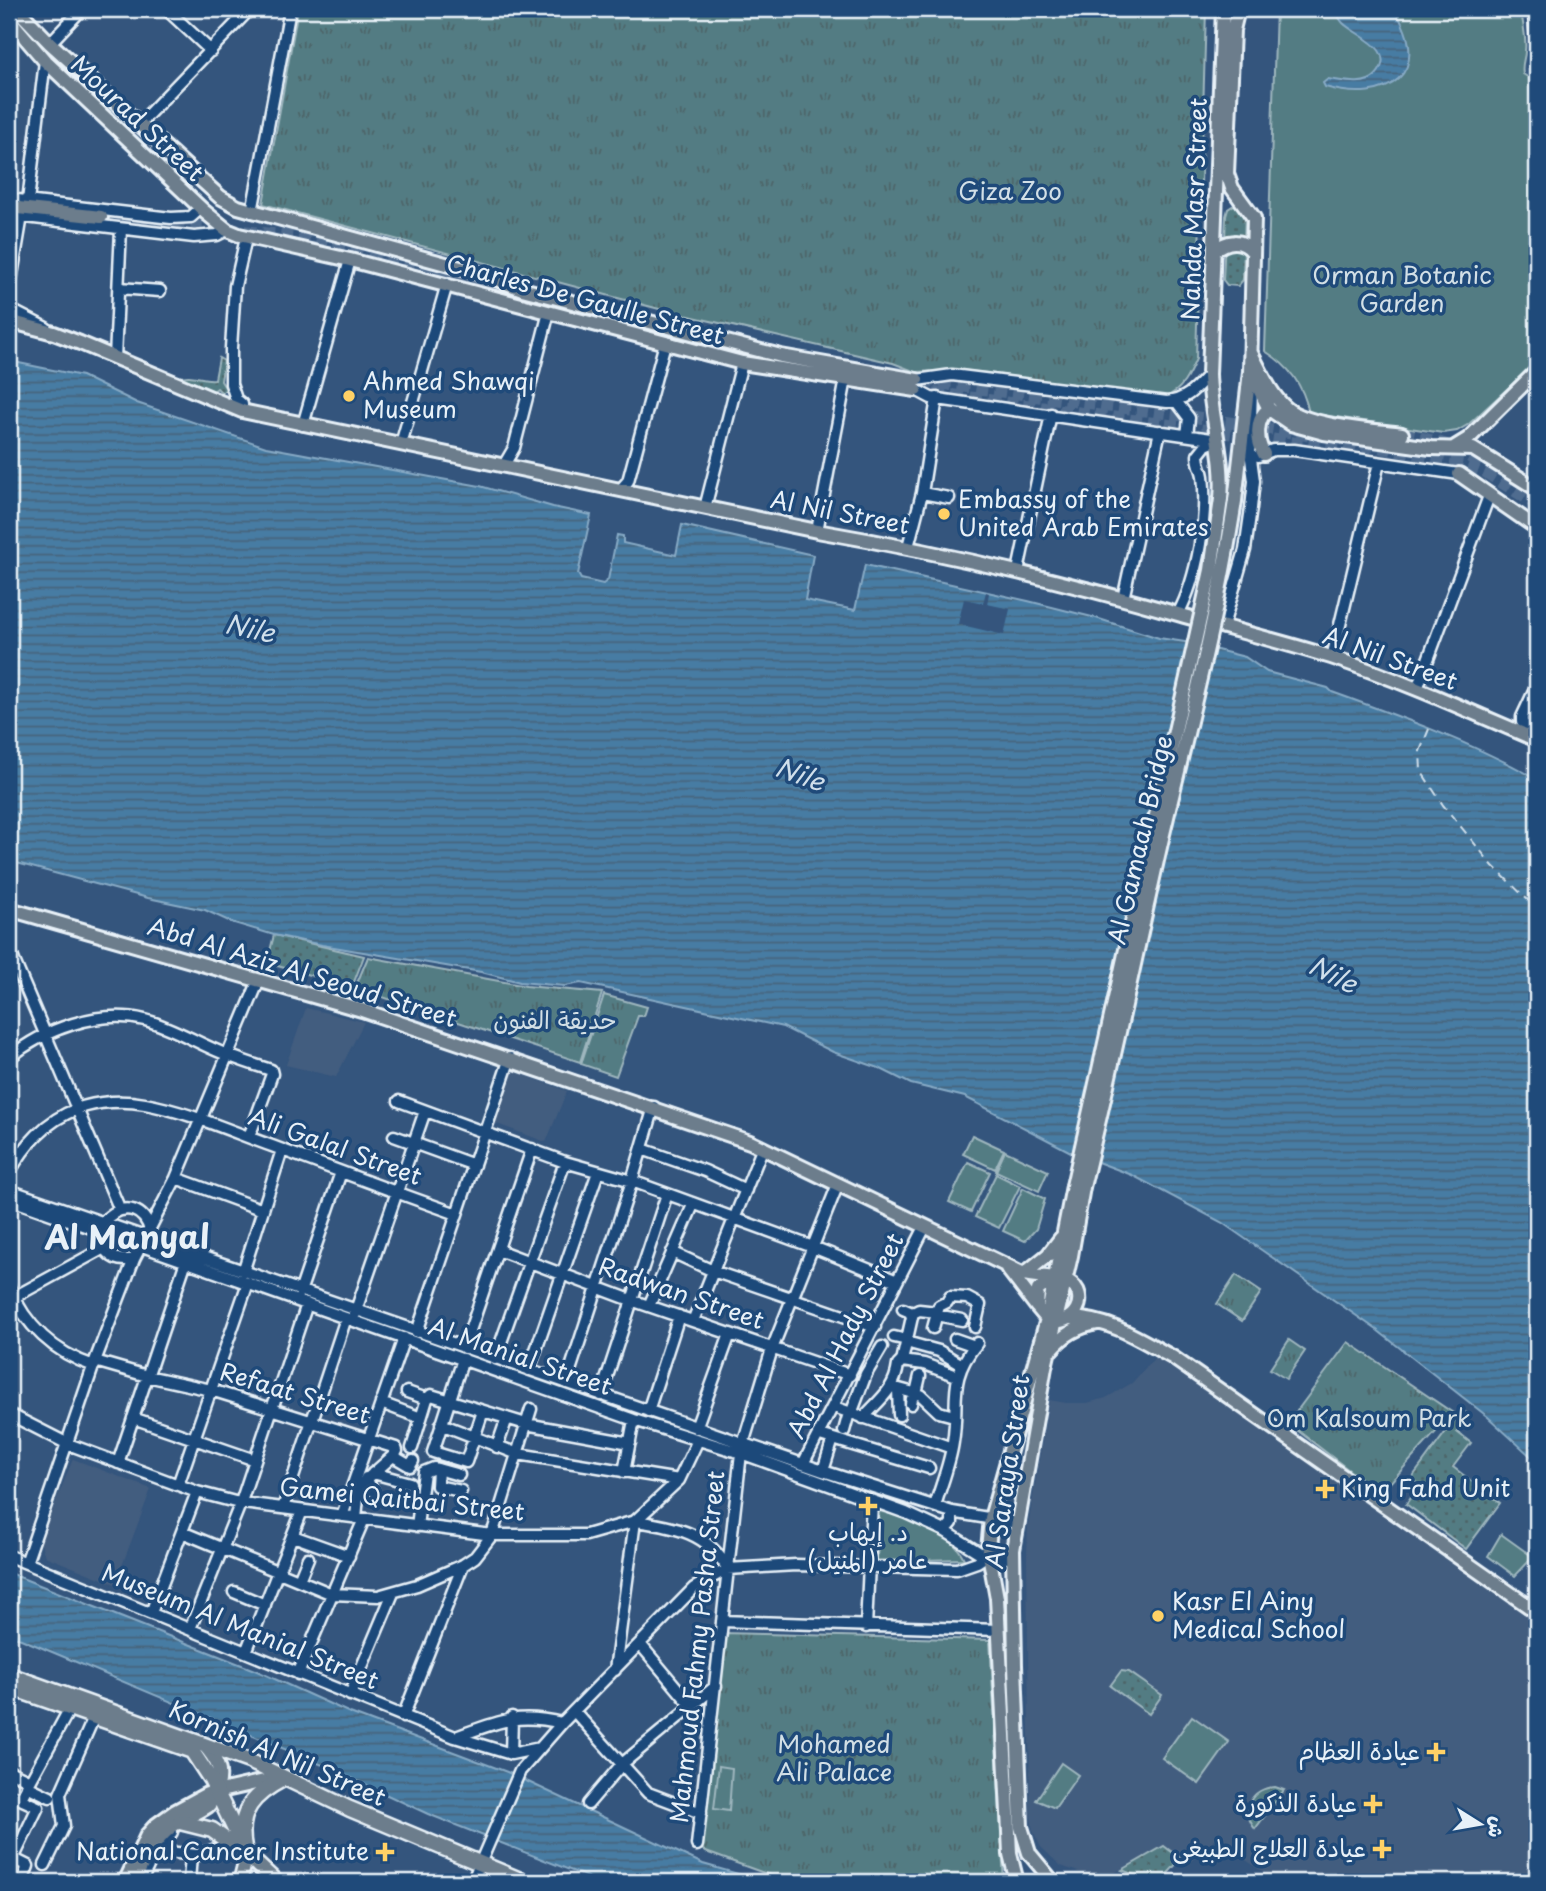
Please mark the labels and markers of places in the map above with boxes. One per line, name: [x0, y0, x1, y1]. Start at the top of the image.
place label: Ahmed Shawqi Museum: [363, 362, 535, 426]
marker: Ahmed Shawqi Museum: [341, 388, 357, 404]
place label: Embassy of the United Arab Emirates: [958, 480, 1209, 544]
marker: Embassy of the United Arab Emirates: [936, 506, 952, 522]
place label: King Fahd Unit: [1341, 1469, 1511, 1505]
marker: King Fahd Unit: [1315, 1479, 1335, 1499]
marker: د. إيهاب عامر (المنيل): [858, 1496, 878, 1516]
place label: د. إيهاب عامر (المنيل): [807, 1513, 929, 1577]
place label: Kasr El Ainy Medical School: [1172, 1582, 1345, 1646]
marker: Kasr El Ainy Medical School: [1150, 1608, 1166, 1624]
place label: عيادة العظام: [1298, 1732, 1420, 1770]
marker: عيادة العظام: [1426, 1742, 1446, 1762]
place label: عيادة الذكورة: [1235, 1784, 1357, 1820]
marker: عيادة الذكورة: [1363, 1794, 1383, 1814]
place label: عيادة العلاج الطبيغى: [1172, 1829, 1366, 1865]
place label: National Cancer Institute: [76, 1832, 369, 1868]
marker: عيادة العلاج الطبيغى: [1372, 1839, 1392, 1859]
marker: National Cancer Institute: [375, 1842, 395, 1862]

